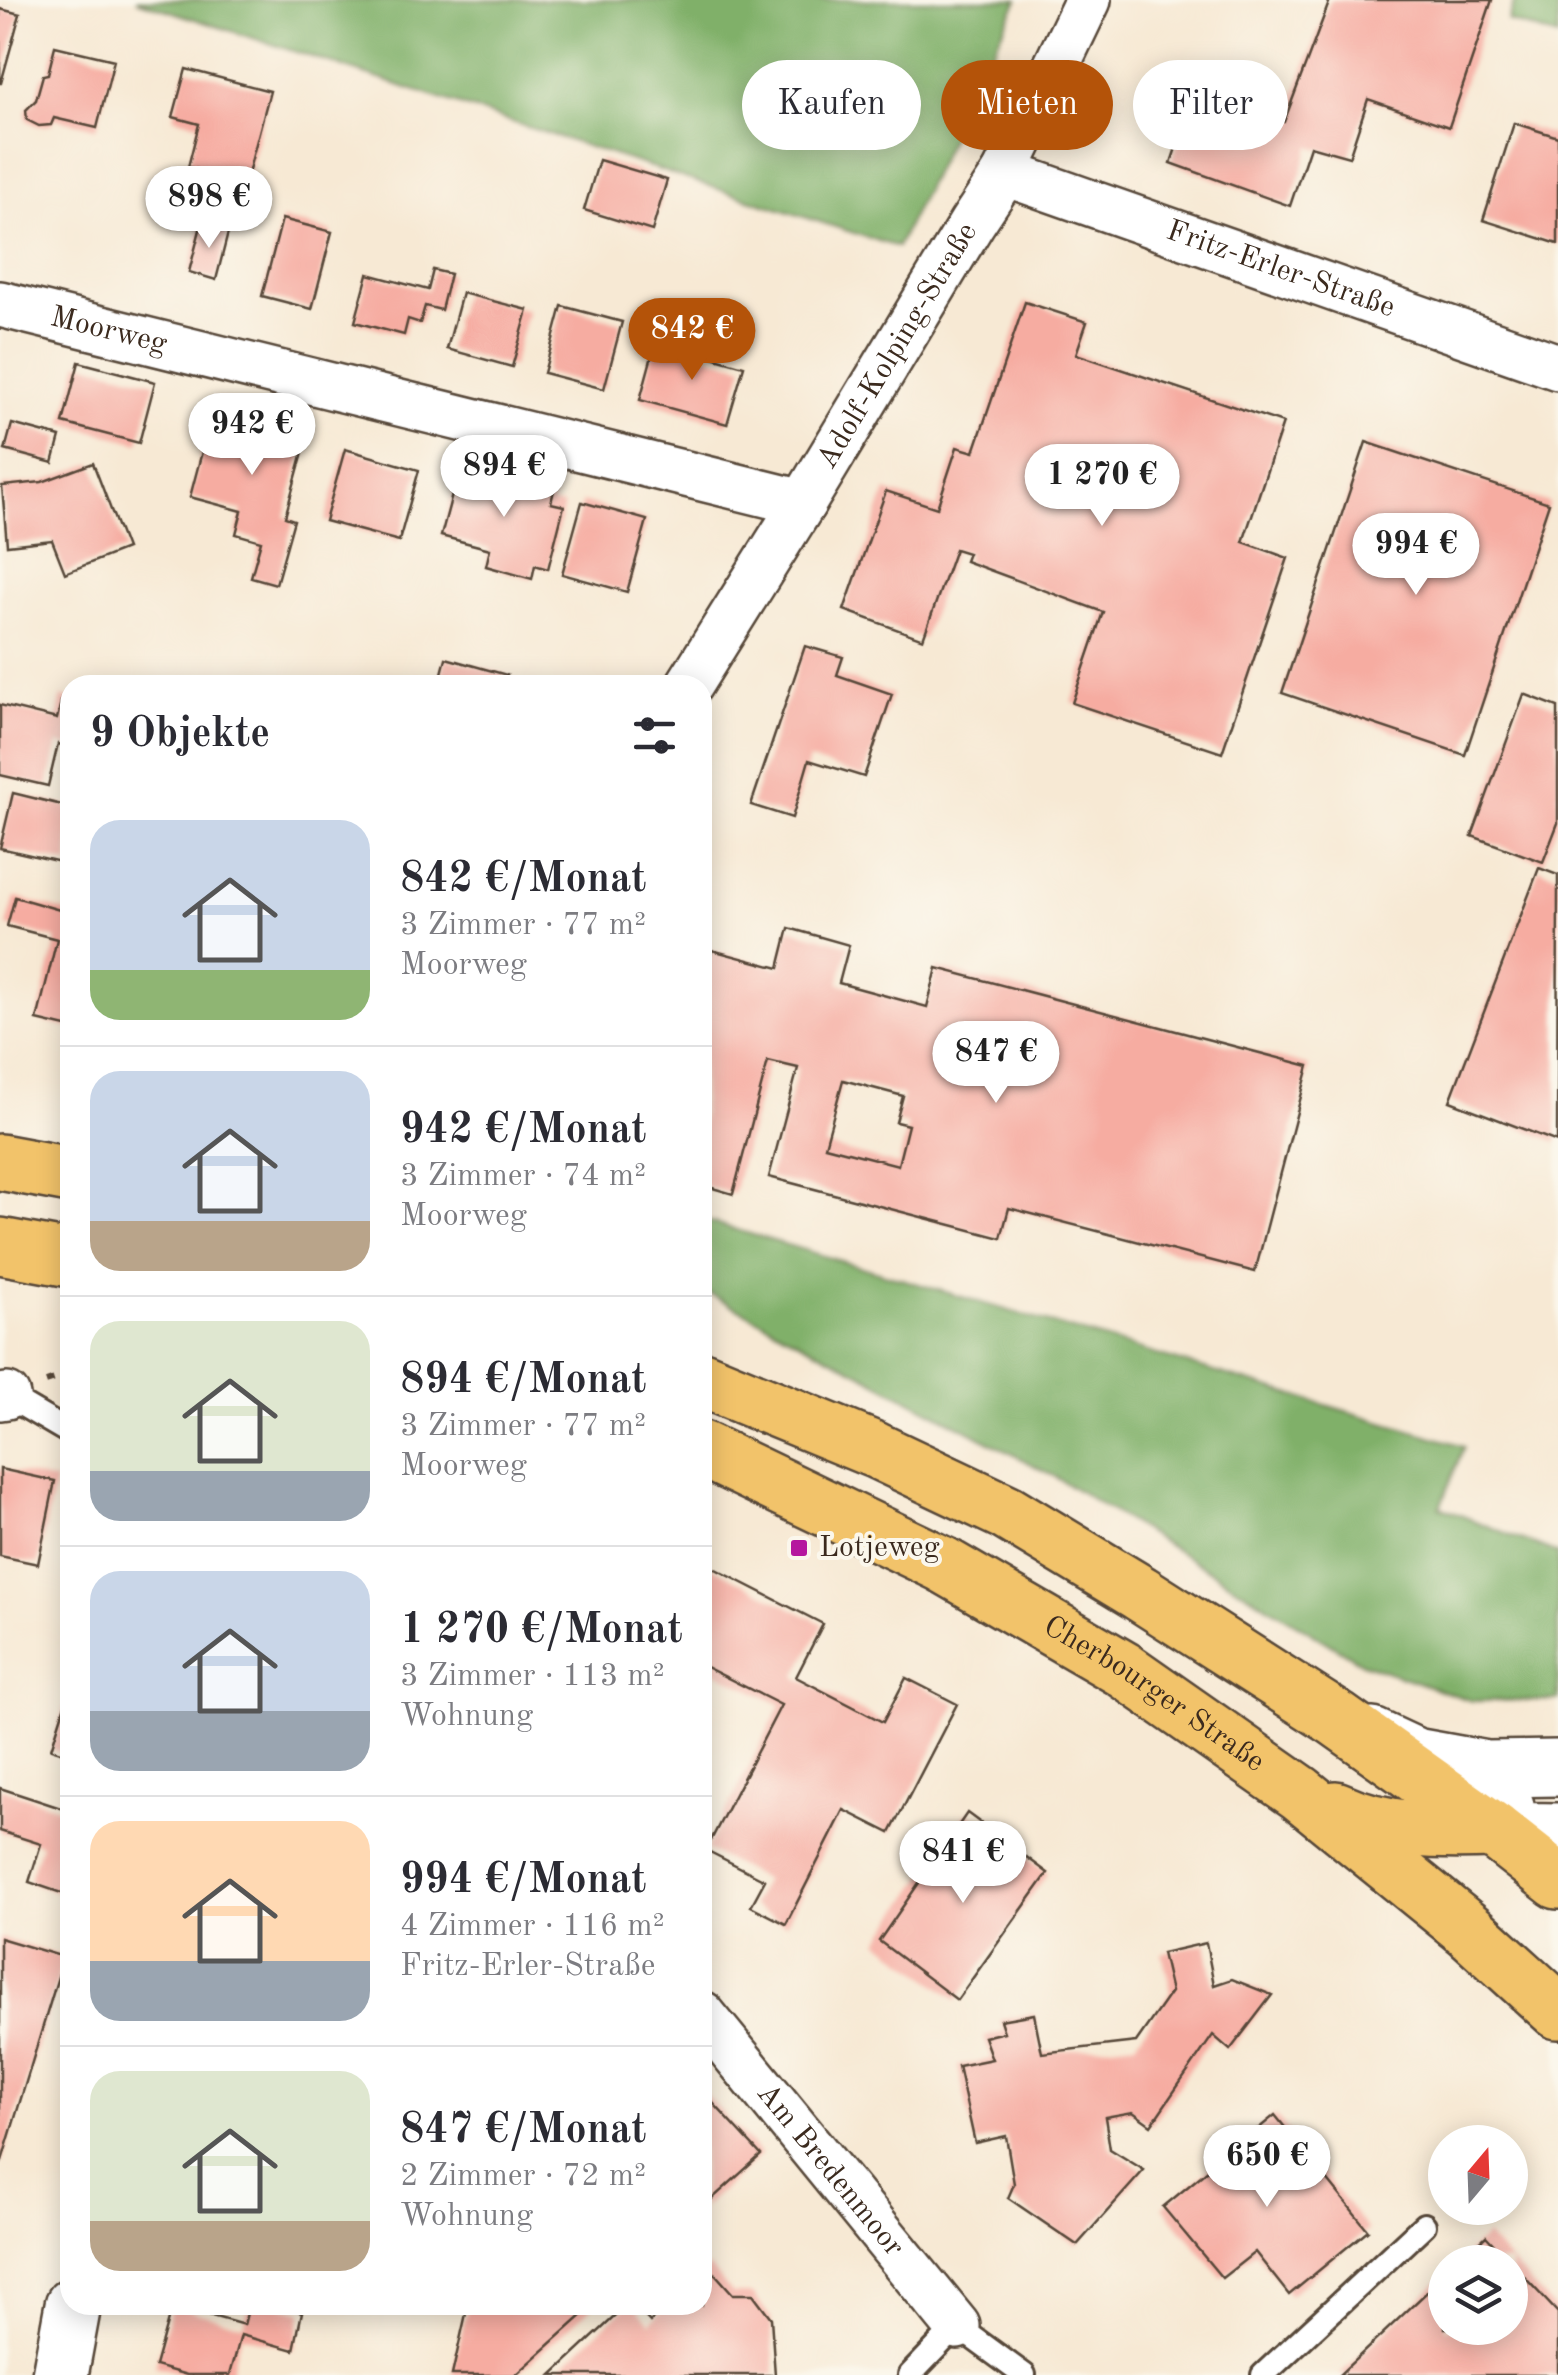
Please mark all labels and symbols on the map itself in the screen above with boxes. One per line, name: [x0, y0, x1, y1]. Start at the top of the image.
pin: 898 €: [139, 166, 279, 251]
street label: Fritz-Erler-Straße: [1162, 216, 1399, 323]
street label: Adolf-Kolping-Straße: [812, 218, 983, 474]
pin: 842 €: [622, 298, 762, 383]
street label: Moorweg: [47, 302, 170, 360]
pin: 942 €: [182, 393, 322, 478]
pin: 894 €: [434, 435, 574, 520]
pin: 1 270 €: [1010, 444, 1194, 529]
pin: 994 €: [1346, 513, 1486, 598]
pin: 847 €: [926, 1021, 1066, 1106]
place label: Lotjeweg: [819, 1533, 940, 1563]
marker: Lotjeweg: [788, 1537, 810, 1559]
street label: Cherbourger Straße: [1038, 1611, 1270, 1778]
pin: 841 €: [893, 1821, 1033, 1906]
street label: Am Bredenmoor: [751, 2078, 909, 2263]
pin: 650 €: [1197, 2125, 1337, 2210]
north arrow: [1428, 2125, 1528, 2225]

